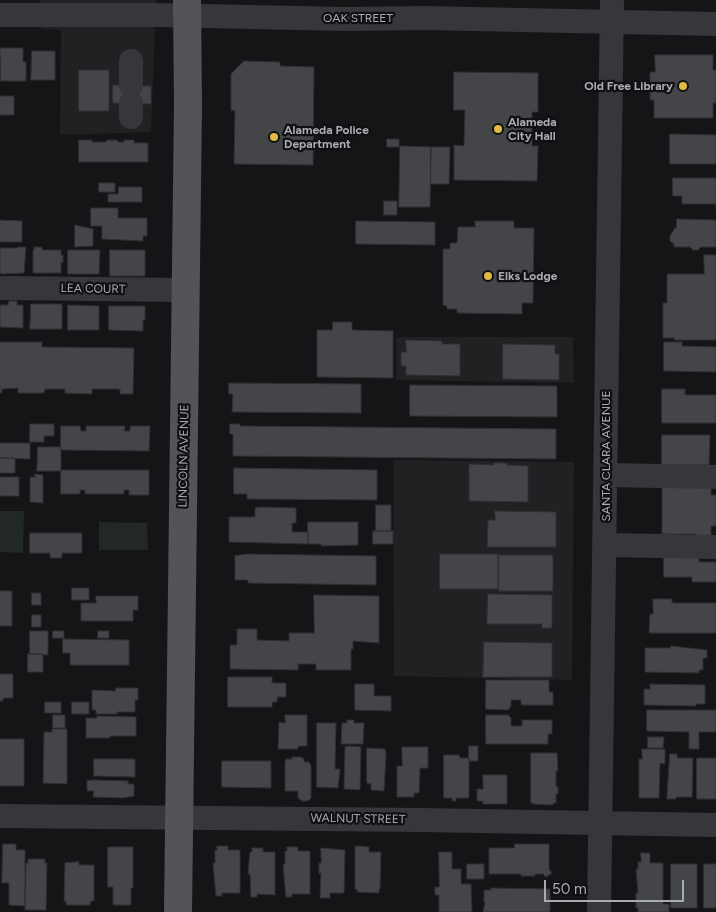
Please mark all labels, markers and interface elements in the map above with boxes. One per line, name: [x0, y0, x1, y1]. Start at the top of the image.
street label: OAK STREET: [323, 11, 393, 25]
place label: Old Free Library: [584, 79, 673, 93]
marker: Old Free Library: [677, 80, 689, 92]
place label: Alameda City Hall: [508, 115, 557, 143]
place label: Alameda Police Department: [284, 123, 369, 151]
marker: Alameda City Hall: [492, 123, 504, 135]
marker: Alameda Police Department: [268, 131, 280, 143]
place label: Elks Lodge: [498, 269, 557, 283]
marker: Elks Lodge: [482, 270, 494, 282]
street label: LEA COURT: [60, 281, 126, 297]
street label: SANTA CLARA AVENUE: [599, 390, 613, 522]
street label: LINCOLN AVENUE: [176, 404, 192, 508]
street label: WALNUT STREET: [310, 811, 406, 827]
scale bar: [546, 870, 686, 902]
text: 50 m: [552, 880, 587, 898]

